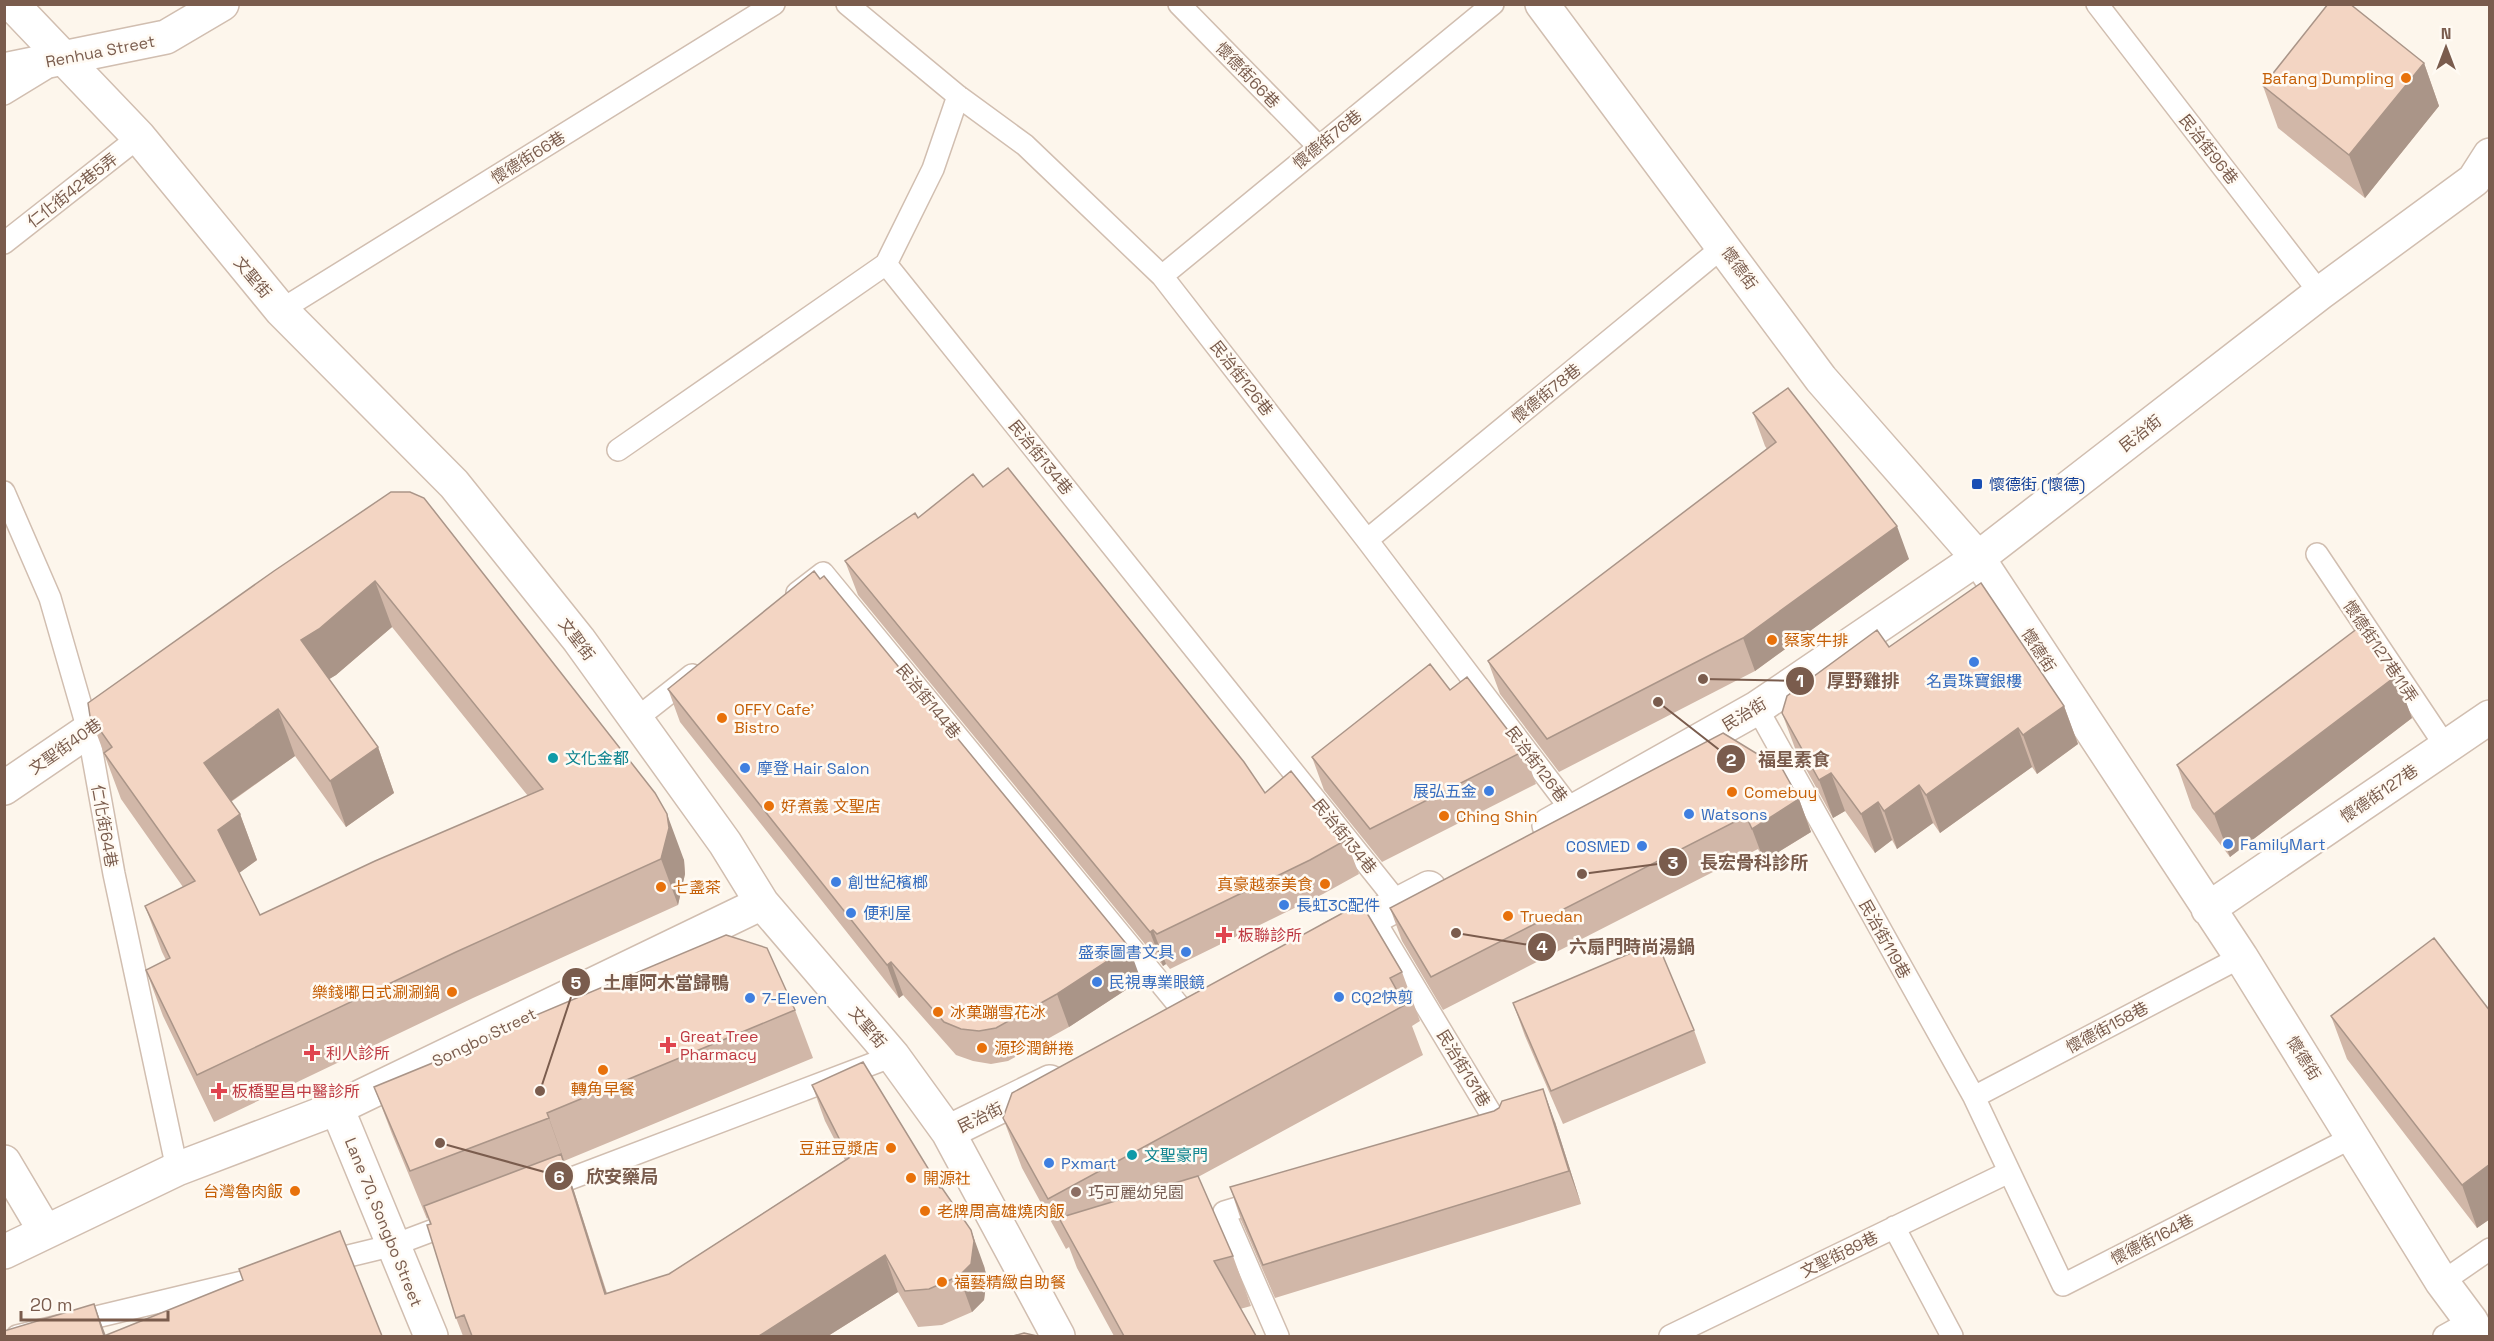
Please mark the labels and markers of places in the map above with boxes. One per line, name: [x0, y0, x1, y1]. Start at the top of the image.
place label: Bafang Dumpling: [2262, 68, 2394, 89]
marker: Bafang Dumpling: [2399, 71, 2413, 85]
place label: 懷德街 (懷德): [1989, 474, 2085, 495]
marker: 懷德街 (懷德): [1970, 477, 1984, 491]
place label: 蔡家牛排: [1784, 630, 1848, 651]
marker: 蔡家牛排: [1765, 633, 1779, 647]
marker: 名貴珠寶銀樓: [1967, 655, 1981, 669]
callout: 厚野雞排: [1785, 663, 1911, 699]
place label: 名貴珠寶銀樓: [1926, 671, 2022, 692]
place label: OFFY Cafe' Bistro: [734, 699, 814, 738]
marker: OFFY Cafe' Bistro: [715, 711, 729, 725]
callout: 福星素食: [1716, 741, 1842, 777]
place label: 文化金都: [565, 748, 629, 769]
marker: 文化金都: [546, 751, 560, 765]
place label: 摩登 Hair Salon: [757, 758, 870, 779]
marker: 摩登 Hair Salon: [738, 761, 752, 775]
place label: 展弘五金: [1413, 781, 1477, 802]
place label: Comebuy: [1744, 782, 1817, 803]
marker: 展弘五金: [1482, 784, 1496, 798]
marker: Comebuy: [1725, 785, 1739, 799]
place label: 好煮義 文聖店: [781, 796, 881, 817]
marker: 好煮義 文聖店: [762, 799, 776, 813]
place label: Watsons: [1701, 804, 1767, 825]
place label: Ching Shin: [1456, 806, 1538, 827]
marker: Watsons: [1682, 807, 1696, 821]
marker: Ching Shin: [1437, 809, 1451, 823]
place label: FamilyMart: [2240, 834, 2326, 855]
place label: COSMED: [1566, 836, 1630, 857]
marker: FamilyMart: [2221, 837, 2235, 851]
marker: COSMED: [1635, 839, 1649, 853]
callout: 長宏骨科診所: [1658, 844, 1820, 880]
place label: 創世紀檳榔: [848, 872, 928, 893]
place label: 真豪越泰美食: [1217, 874, 1313, 895]
marker: 創世紀檳榔: [829, 875, 843, 889]
place label: 七盞茶: [673, 877, 721, 898]
marker: 真豪越泰美食: [1318, 877, 1332, 891]
marker: 七盞茶: [654, 880, 668, 894]
place label: 長虹3C配件: [1296, 895, 1380, 916]
marker: 長虹3C配件: [1277, 898, 1291, 912]
place label: 便利屋: [863, 903, 911, 924]
marker: 便利屋: [844, 906, 858, 920]
place label: Truedan: [1520, 906, 1583, 927]
marker: Truedan: [1501, 909, 1515, 923]
place label: 板聯診所: [1238, 925, 1302, 946]
marker: 板聯診所: [1215, 926, 1233, 944]
callout: 六扇門時尚湯鍋: [1527, 929, 1707, 965]
place label: 盛泰圖書文具: [1078, 942, 1174, 963]
marker: 盛泰圖書文具: [1179, 945, 1193, 959]
callout: 土庫阿木當歸鴨: [561, 964, 741, 1000]
place label: 民視專業眼鏡: [1109, 972, 1205, 993]
marker: 民視專業眼鏡: [1090, 975, 1104, 989]
place label: 樂錢嘟日式涮涮鍋: [312, 982, 440, 1003]
marker: 樂錢嘟日式涮涮鍋: [445, 985, 459, 999]
place label: CQ2快剪: [1351, 987, 1414, 1008]
place label: 7-Eleven: [762, 988, 827, 1009]
marker: CQ2快剪: [1332, 990, 1346, 1004]
marker: 7-Eleven: [743, 991, 757, 1005]
place label: 冰菓蹦雪花冰: [950, 1002, 1046, 1023]
marker: 冰菓蹦雪花冰: [931, 1005, 945, 1019]
place label: Great Tree Pharmacy: [680, 1026, 758, 1065]
marker: Great Tree Pharmacy: [661, 1038, 675, 1052]
place label: 源珍潤餅捲: [994, 1038, 1074, 1059]
marker: 源珍潤餅捲: [975, 1041, 989, 1055]
place label: 利人診所: [326, 1043, 390, 1064]
marker: 利人診所: [303, 1044, 321, 1062]
marker: 轉角早餐: [596, 1063, 610, 1077]
place label: 轉角早餐: [571, 1079, 635, 1100]
place label: 板橋聖昌中醫診所: [232, 1081, 360, 1102]
marker: 板橋聖昌中醫診所: [210, 1082, 228, 1100]
place label: 豆莊豆漿店: [799, 1138, 879, 1159]
marker: 豆莊豆漿店: [884, 1141, 898, 1155]
place label: 文聖豪門: [1144, 1145, 1208, 1166]
marker: 文聖豪門: [1125, 1148, 1139, 1162]
place label: Pxmart: [1061, 1153, 1116, 1174]
marker: Pxmart: [1042, 1156, 1056, 1170]
callout: 欣安藥局: [544, 1158, 670, 1194]
place label: 開源社: [923, 1168, 971, 1189]
marker: 開源社: [904, 1171, 918, 1185]
place label: 台灣魯肉飯: [203, 1181, 283, 1202]
place label: 巧可麗幼兒園: [1088, 1182, 1184, 1203]
marker: 台灣魯肉飯: [288, 1184, 302, 1198]
marker: 巧可麗幼兒園: [1069, 1185, 1083, 1199]
place label: 老牌周高雄燒肉飯: [937, 1201, 1065, 1222]
marker: 老牌周高雄燒肉飯: [918, 1204, 932, 1218]
place label: 福藝精緻自助餐: [954, 1272, 1066, 1293]
marker: 福藝精緻自助餐: [935, 1275, 949, 1289]

